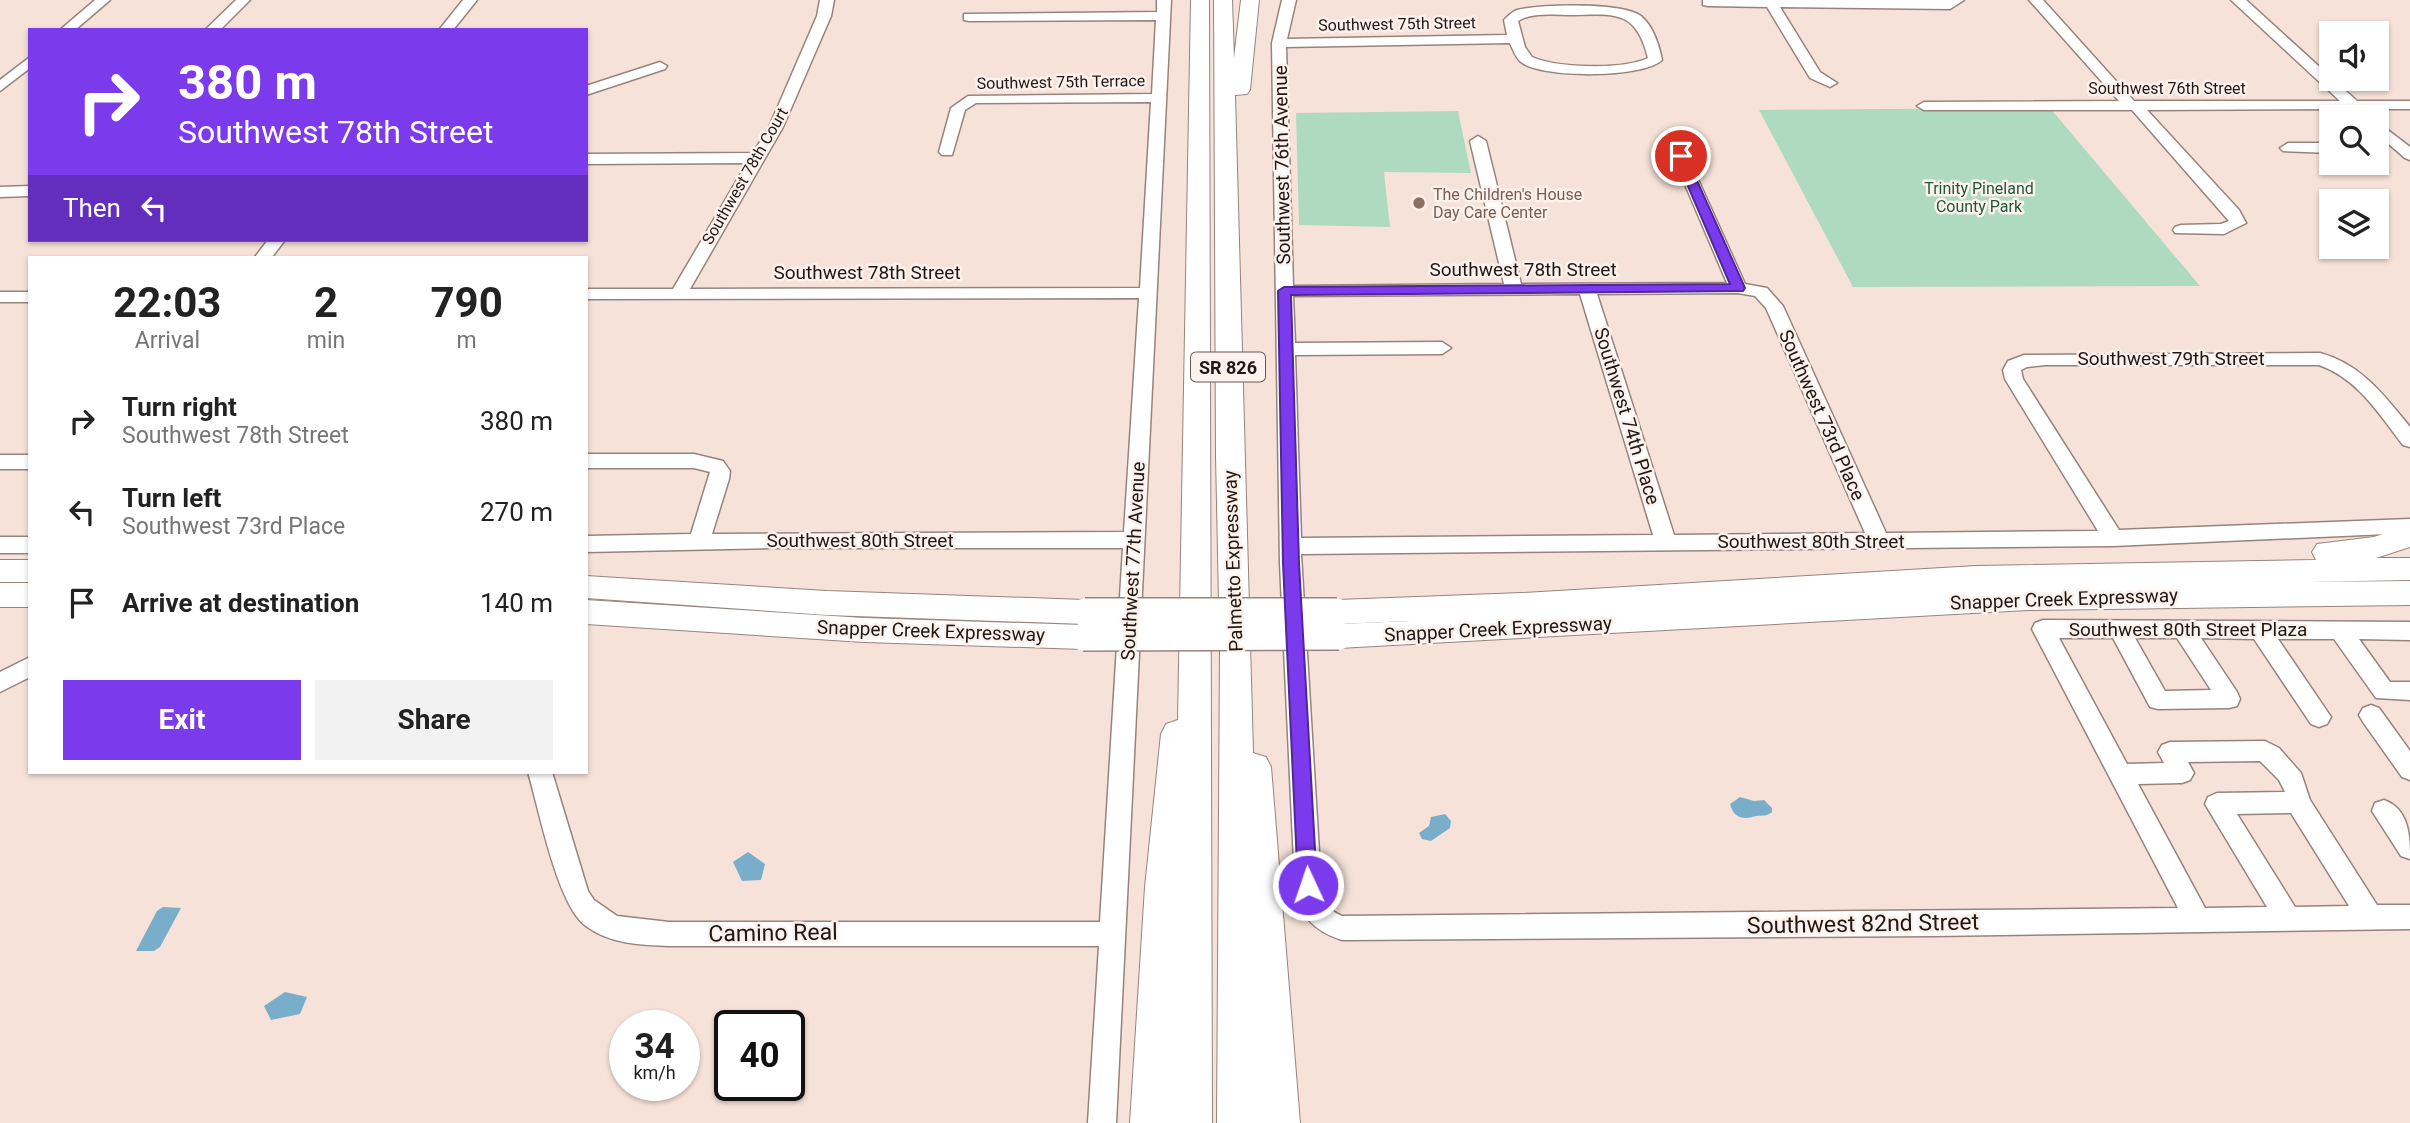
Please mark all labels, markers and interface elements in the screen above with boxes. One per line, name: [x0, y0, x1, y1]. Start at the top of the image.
street label: Southwest 75th Street: [1318, 13, 1476, 35]
map controls: [2319, 21, 2389, 259]
button: sound: [2319, 21, 2389, 91]
text: 380 m: [178, 54, 317, 111]
icon: right: [63, 56, 154, 147]
street label: Southwest 76th Avenue: [1269, 65, 1295, 265]
street label: Southwest 75th Terrace: [977, 71, 1145, 93]
street label: Southwest 76th Street: [2088, 79, 2246, 98]
street label: Southwest 78th Court: [698, 104, 792, 248]
button: search: [2319, 105, 2389, 175]
text: Southwest 78th Street: [178, 113, 493, 151]
pin: [1651, 126, 1711, 186]
icon: arrive: [1662, 137, 1700, 175]
park label: Trinity Pineland County Park: [1924, 179, 2034, 216]
place label: The Children's House Day Care Center: [1433, 185, 1582, 222]
icon: left: [135, 189, 173, 227]
button: layers: [2319, 189, 2389, 259]
text: Then: [63, 193, 121, 223]
marker: The Children's House Day Care Center: [1411, 195, 1427, 211]
street label: Southwest 78th Street: [1429, 258, 1617, 281]
street label: Southwest 78th Street: [773, 261, 961, 284]
text: 22:03: [113, 278, 221, 327]
text: 2: [314, 278, 338, 327]
text: 790: [430, 278, 503, 327]
street label: Southwest 74th Place: [1589, 325, 1665, 507]
street label: Southwest 73rd Place: [1774, 326, 1870, 504]
text: Arrival: [135, 327, 200, 354]
text: min: [307, 327, 345, 354]
text: m: [457, 327, 477, 354]
street label: Southwest 79th Street: [2077, 347, 2265, 370]
road number: SR 826: [1191, 352, 1265, 382]
text: Turn right: [122, 392, 237, 422]
icon: right: [63, 402, 101, 440]
text: 380 m: [480, 406, 553, 436]
text: Southwest 78th Street: [122, 422, 349, 449]
street label: Southwest 77th Avenue: [1116, 461, 1150, 661]
street label: Palmetto Expressway: [1218, 470, 1248, 652]
text: Turn left: [122, 483, 221, 513]
icon: left: [63, 493, 101, 531]
text: 270 m: [480, 497, 553, 527]
text: Southwest 73rd Place: [122, 513, 345, 540]
street label: Southwest 80th Street: [766, 529, 954, 552]
street label: Southwest 80th Street: [1717, 530, 1905, 553]
icon: arrive: [63, 584, 101, 622]
street label: Snapper Creek Expressway: [1950, 584, 2178, 614]
text: Arrive at destination: [122, 588, 359, 618]
text: 140 m: [480, 588, 553, 618]
street label: Snapper Creek Expressway: [1383, 612, 1613, 646]
street label: Snapper Creek Expressway: [817, 616, 1045, 646]
street label: Southwest 80th Street Plaza: [2069, 618, 2307, 641]
button: Exit: [63, 680, 301, 760]
button: Share: [315, 680, 553, 760]
position arrow: [1271, 848, 1345, 922]
street label: Southwest 82nd Street: [1747, 908, 1979, 940]
street label: Camino Real: [708, 918, 838, 948]
speed limit sign: 40: [714, 1010, 805, 1101]
text: 34: [634, 1026, 675, 1067]
text: km/h: [633, 1062, 676, 1083]

